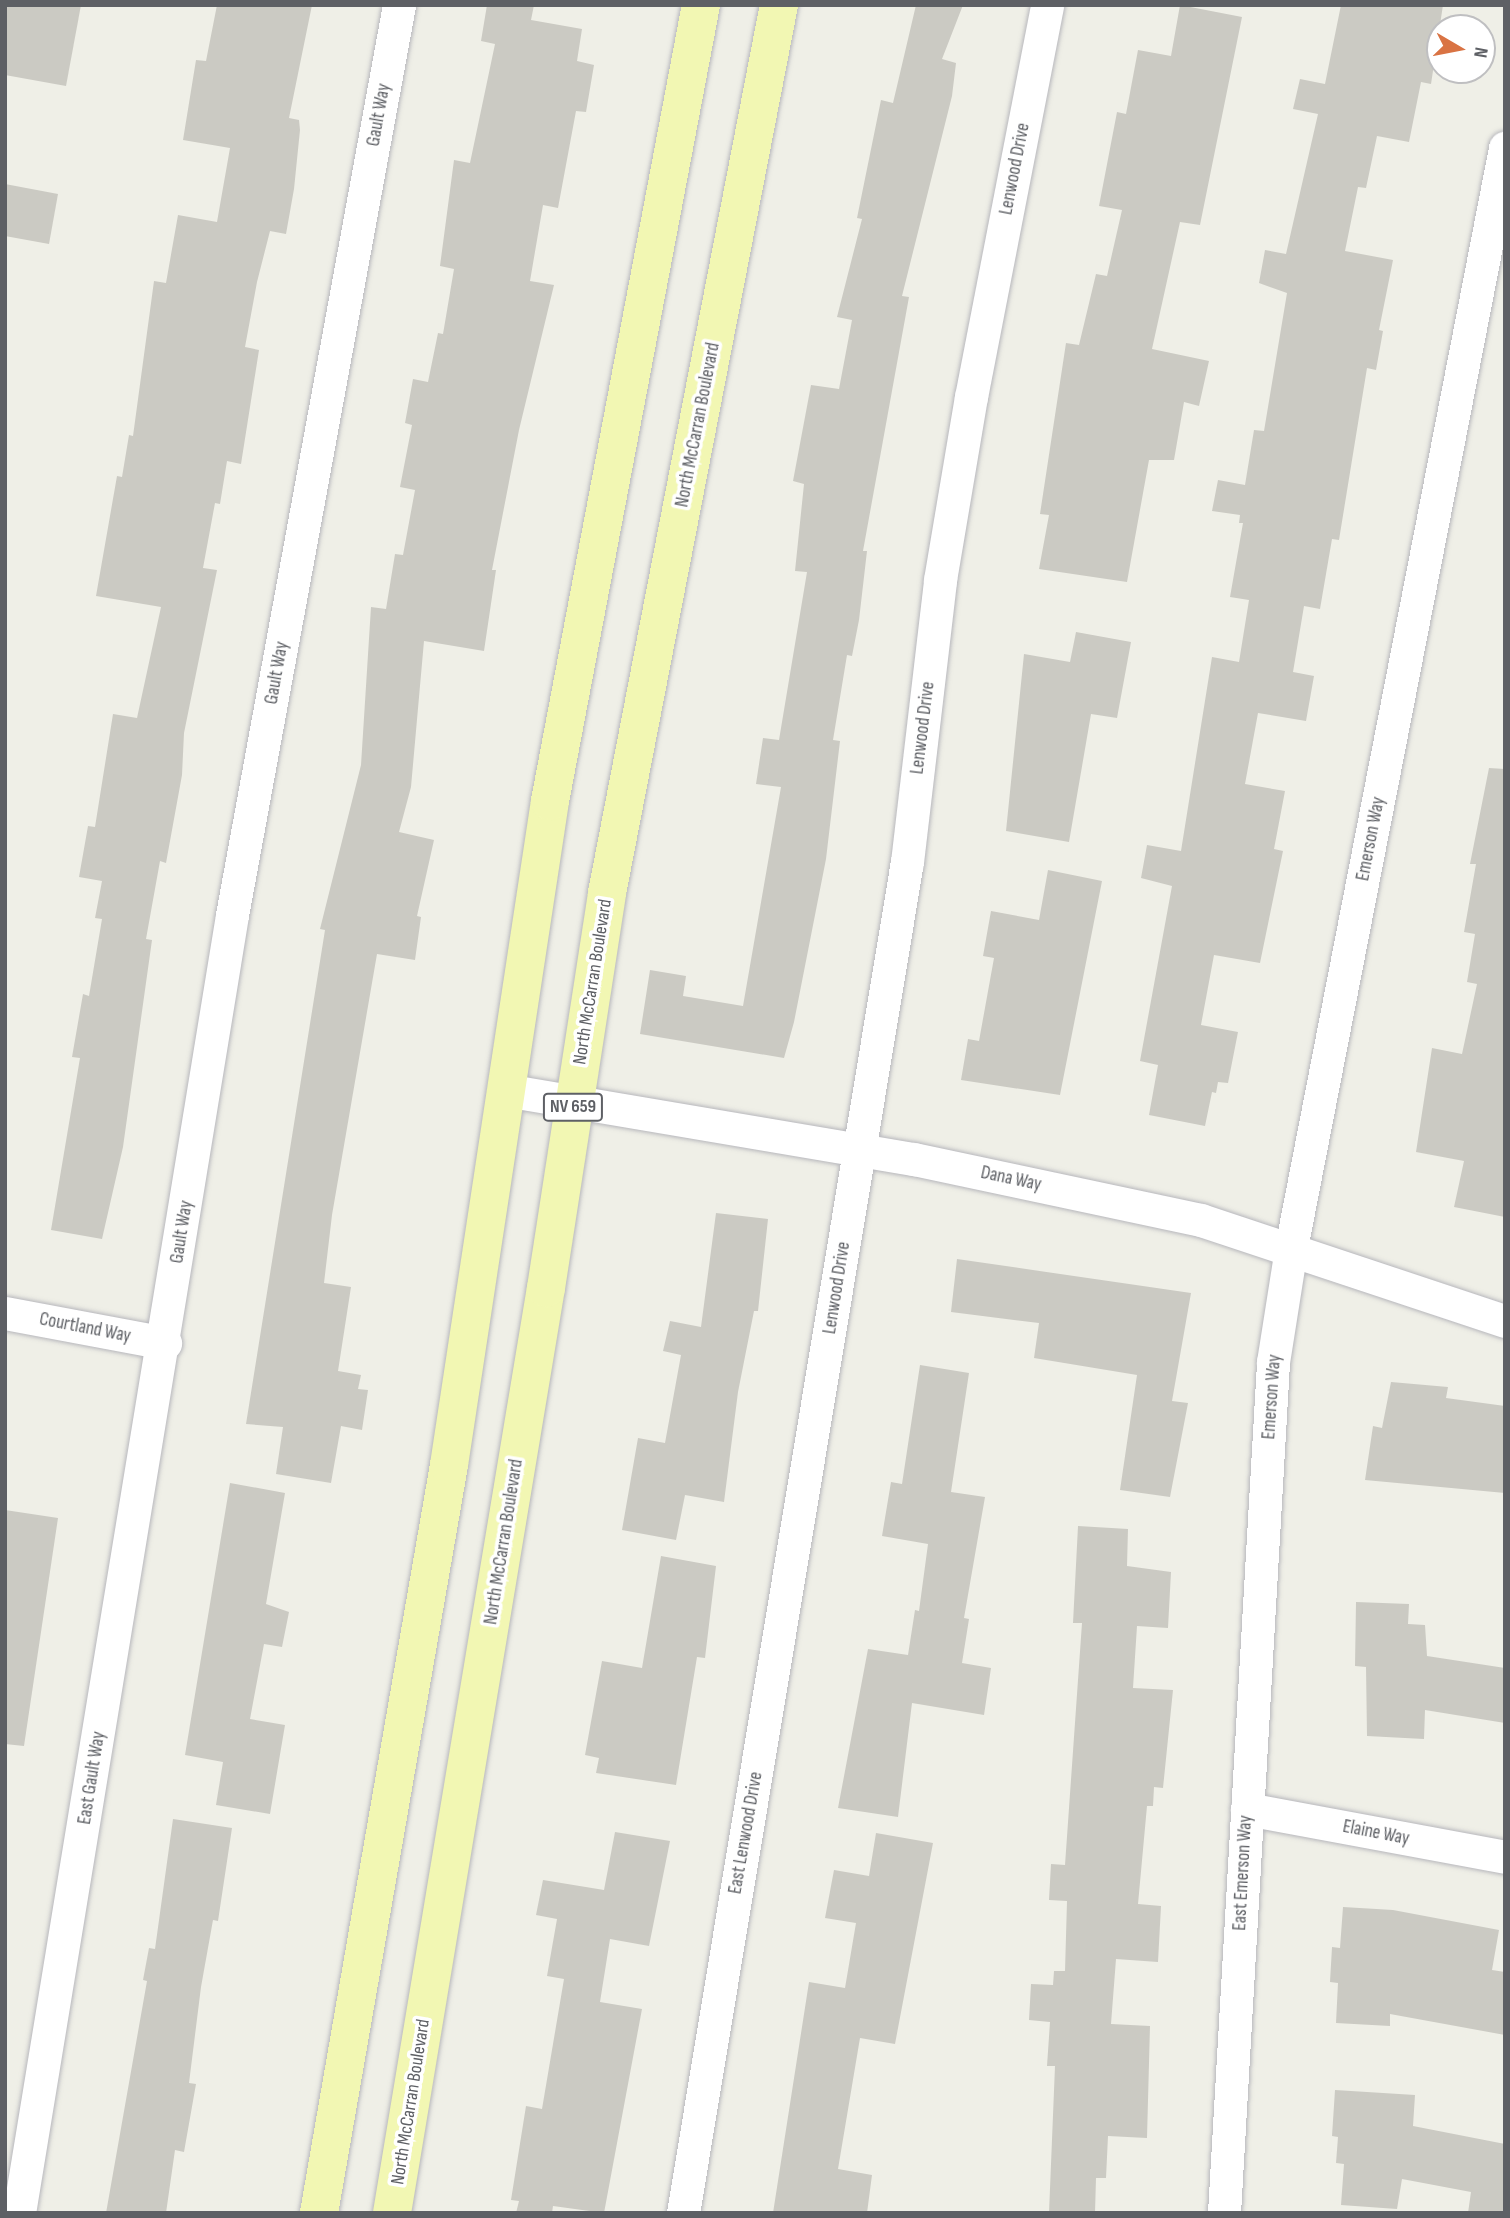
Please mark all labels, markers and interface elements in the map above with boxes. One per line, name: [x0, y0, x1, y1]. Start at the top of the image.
north arrow: [1426, 14, 1496, 84]
text: N: [1468, 45, 1492, 59]
street label: Gault Way: [362, 82, 396, 148]
street label: Lenwood Drive: [995, 121, 1035, 217]
street label: North McCarran Boulevard: [671, 341, 725, 509]
street label: Gault Way: [260, 640, 294, 706]
street label: Lenwood Drive: [906, 680, 940, 776]
street label: Emerson Way: [1352, 795, 1390, 883]
street label: North McCarran Boulevard: [569, 898, 617, 1066]
road number: NV 659: [542, 1092, 604, 1122]
street label: Dana Way: [979, 1161, 1043, 1197]
street label: Gault Way: [166, 1199, 198, 1265]
street label: Lenwood Drive: [818, 1240, 856, 1336]
street label: Courtland Way: [37, 1308, 133, 1348]
street label: Emerson Way: [1258, 1354, 1286, 1440]
street label: North McCarran Boulevard: [480, 1458, 528, 1626]
street label: East Gault Way: [73, 1730, 111, 1826]
street label: East Lenwood Drive: [724, 1770, 768, 1896]
street label: East Emerson Way: [1229, 1815, 1257, 1931]
street label: Elaine Way: [1341, 1815, 1411, 1851]
street label: North McCarran Boulevard: [387, 2018, 435, 2186]

